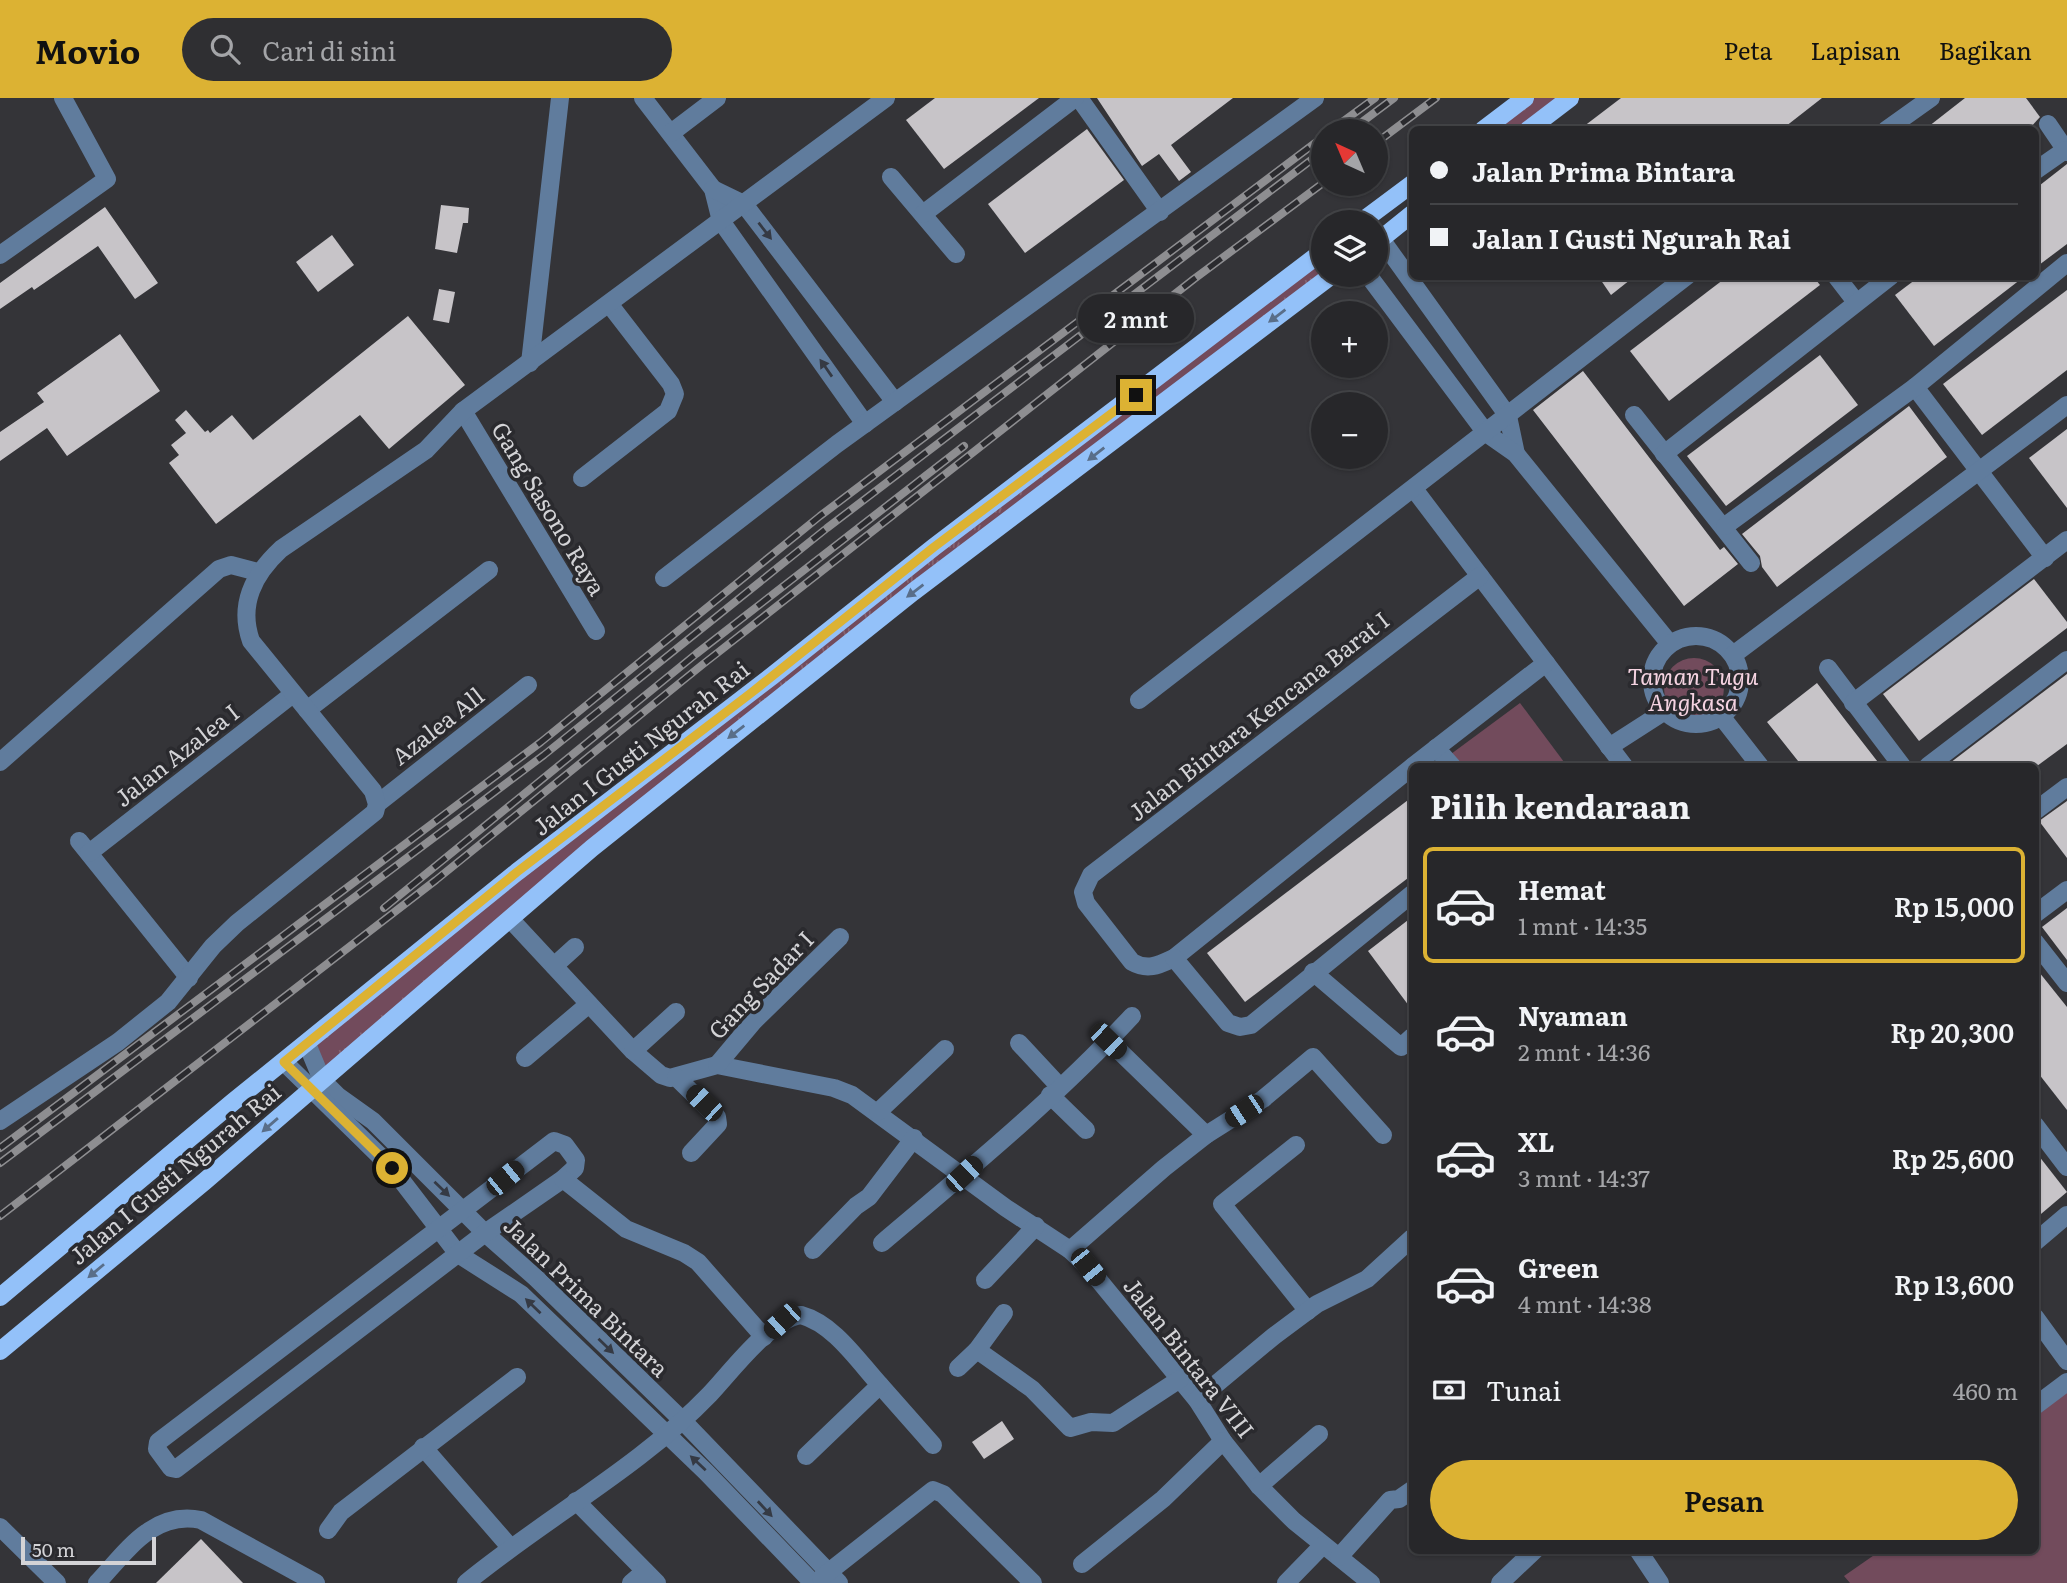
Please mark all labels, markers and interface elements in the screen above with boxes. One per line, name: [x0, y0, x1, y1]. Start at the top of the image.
search box: [182, 18, 672, 81]
text: Movio: [35, 25, 140, 74]
icon: search: [206, 30, 244, 68]
text: Cari di sini: [262, 30, 396, 69]
text: Peta: [1723, 32, 1772, 67]
text: Lapisan: [1810, 32, 1901, 67]
text: Bagikan: [1939, 32, 2032, 67]
north arrow: [1311, 119, 1388, 196]
map controls: [1311, 119, 1388, 469]
text: Jalan Prima Bintara: [1472, 151, 1735, 190]
button: layers: [1311, 210, 1388, 287]
text: Jalan I Gusti Ngurah Rai: [1472, 218, 1791, 257]
one-way arrow: [757, 221, 772, 239]
callout: 2 mnt: [1078, 294, 1194, 342]
text: 2 mnt: [1104, 301, 1168, 335]
button: +: [1311, 301, 1388, 378]
one-way arrow: [1268, 308, 1286, 322]
one-way arrow: [819, 359, 833, 377]
route end: [1120, 379, 1152, 411]
button: −: [1311, 392, 1388, 469]
street label: Gang Sasono Raya: [485, 415, 616, 602]
one-way arrow: [1087, 446, 1105, 460]
one-way arrow: [906, 584, 924, 598]
street label: Jalan Bintara Kencana Barat I: [1120, 602, 1396, 828]
street label: Jalan I Gusti Ngurah Rai: [524, 651, 756, 842]
park label: Taman Tugu Angkasa: [1628, 658, 1759, 718]
street label: Azalea All: [384, 678, 491, 772]
street label: Jalan Azalea I: [106, 694, 246, 814]
one-way arrow: [728, 725, 746, 740]
text: Pilih kendaraan: [1430, 781, 1690, 829]
text: Hemat: [1518, 869, 1606, 908]
icon: car: [1434, 874, 1497, 937]
text: Rp 15,000: [1894, 886, 2014, 925]
text: 1 mnt · 14:35: [1518, 908, 1647, 942]
street label: Gang Sadar I: [699, 922, 821, 1046]
text: Nyaman: [1518, 995, 1628, 1034]
icon: car: [1434, 1000, 1497, 1063]
text: Rp 20,300: [1890, 1012, 2014, 1051]
car: [1086, 1019, 1131, 1063]
text: 2 mnt · 14:36: [1518, 1034, 1650, 1068]
street label: Jalan I Gusti Ngurah Rai: [61, 1074, 287, 1272]
car: [682, 1081, 727, 1125]
car: [1221, 1091, 1268, 1131]
one-way arrow: [261, 1117, 279, 1133]
text: XL: [1518, 1121, 1555, 1160]
icon: car: [1434, 1126, 1497, 1189]
text: Rp 25,600: [1892, 1138, 2014, 1177]
route start: [376, 1152, 408, 1184]
car: [942, 1152, 987, 1196]
car: [483, 1157, 528, 1199]
text: 3 mnt · 14:37: [1518, 1160, 1650, 1194]
one-way arrow: [433, 1180, 450, 1196]
street label: Jalan Prima Bintara: [497, 1208, 677, 1384]
car: [1067, 1244, 1110, 1290]
text: Green: [1518, 1247, 1599, 1286]
icon: car: [1434, 1252, 1497, 1315]
one-way arrow: [88, 1264, 106, 1279]
text: Rp 13,600: [1894, 1264, 2014, 1303]
street label: Jalan Bintara VIII: [1116, 1269, 1264, 1445]
text: 4 mnt · 14:38: [1518, 1286, 1652, 1320]
one-way arrow: [525, 1299, 542, 1315]
car: [760, 1299, 805, 1343]
one-way arrow: [597, 1338, 614, 1354]
text: Tunai: [1486, 1370, 1561, 1409]
icon: cash: [1430, 1371, 1468, 1409]
text: 460 m: [1953, 1373, 2018, 1407]
one-way arrow: [690, 1456, 707, 1472]
button: Pesan: [1430, 1460, 2018, 1540]
one-way arrow: [757, 1500, 773, 1517]
scale bar: [21, 1534, 156, 1566]
text: 50 m: [32, 1535, 75, 1563]

